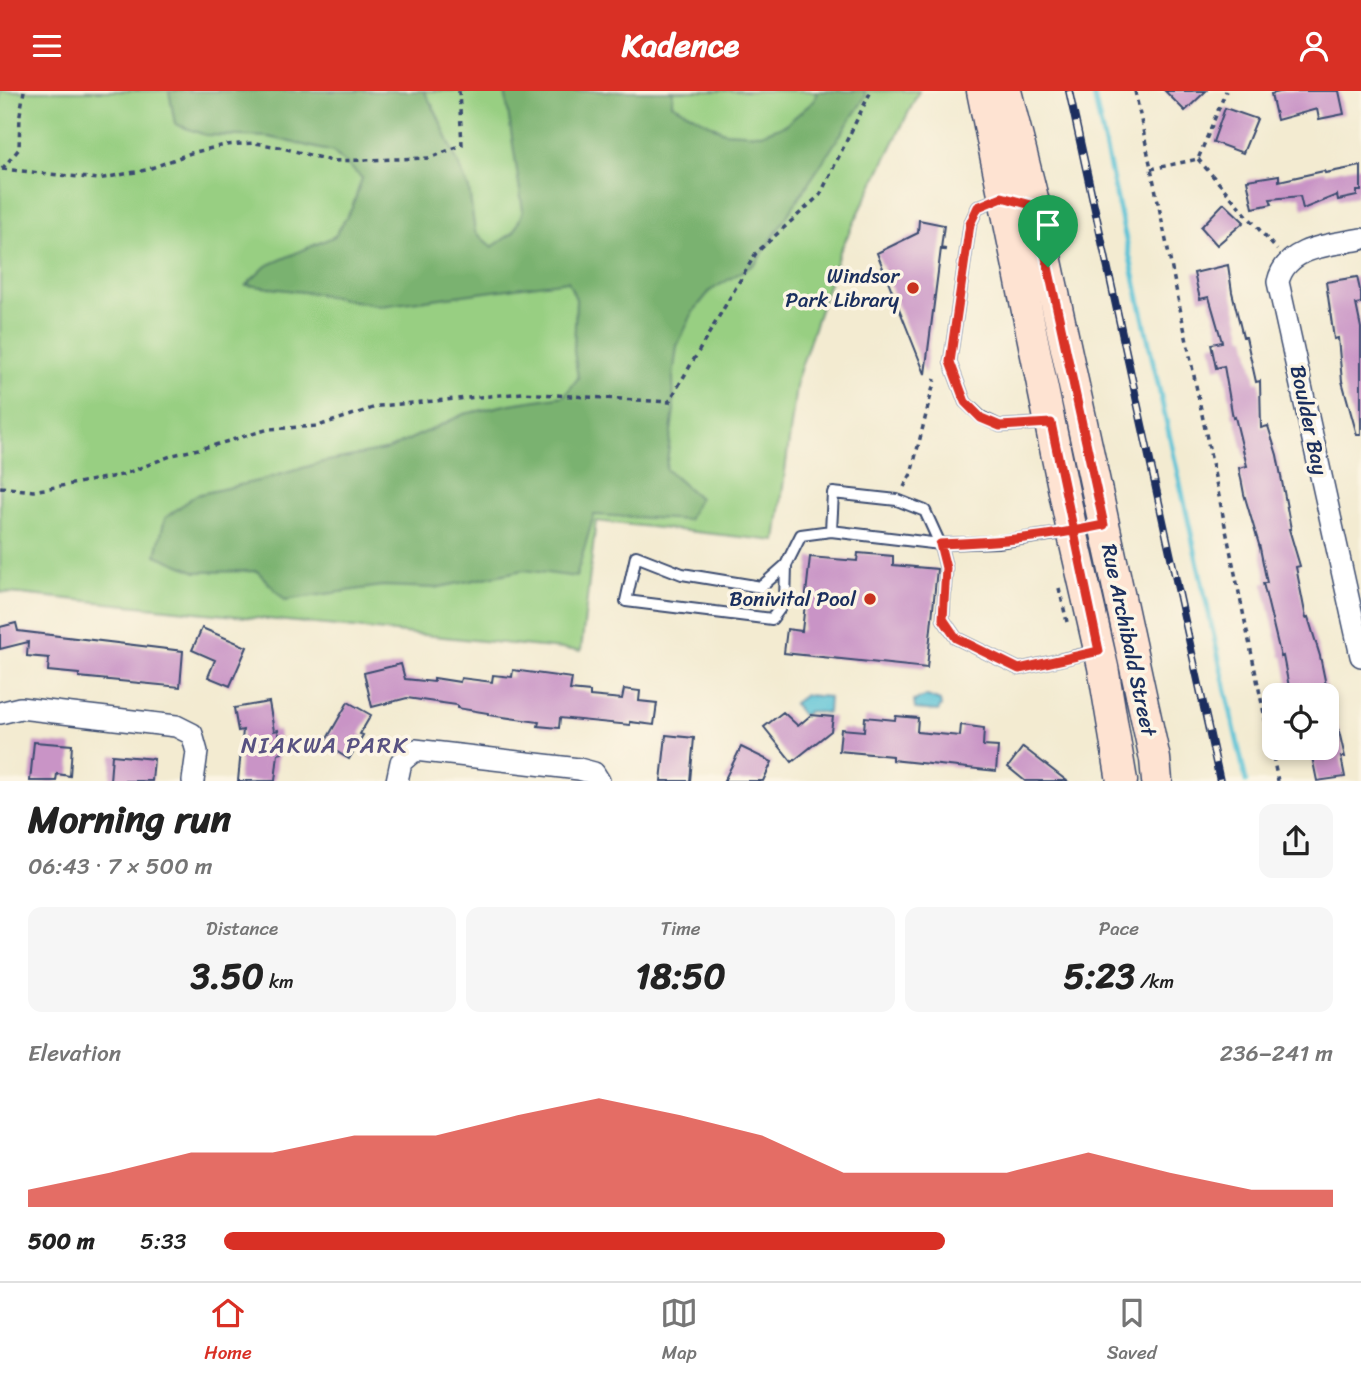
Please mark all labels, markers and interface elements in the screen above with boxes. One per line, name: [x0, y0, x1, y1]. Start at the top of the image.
text: Kadence: [622, 17, 739, 74]
icon: menu: [28, 27, 66, 65]
icon: person: [1295, 27, 1333, 65]
pin: [1018, 195, 1078, 267]
icon: arrive: [1029, 206, 1067, 244]
place label: Windsor Park Library: [785, 257, 900, 319]
marker: Windsor Park Library: [905, 280, 921, 296]
street label: Boulder Bay: [1279, 362, 1339, 478]
street label: Rue Archibald Street: [1090, 540, 1168, 741]
place label: Bonivital Pool: [729, 580, 857, 618]
marker: Bonivital Pool: [862, 591, 878, 607]
map controls: [1262, 683, 1339, 760]
button: locate: [1262, 683, 1339, 760]
district label: NIAKWA PARK: [241, 725, 409, 766]
text: Morning run: [28, 786, 231, 853]
button: share: [1259, 804, 1333, 878]
text: 06:43 · 7 × 500 m: [28, 846, 212, 887]
text: Distance: [206, 912, 278, 945]
text: Time: [660, 912, 701, 945]
text: Pace: [1099, 912, 1139, 945]
text: 3.50: [191, 945, 264, 1007]
text: 18:50: [635, 945, 726, 1007]
text: 5:23: [1064, 945, 1135, 1007]
text: km: [264, 965, 294, 998]
text: /km: [1135, 965, 1174, 998]
text: Elevation: [28, 1033, 121, 1074]
text: 236–241 m: [1220, 1033, 1333, 1074]
text: 500 m: [28, 1221, 95, 1262]
text: 5:33: [140, 1221, 186, 1262]
tab: Home: [204, 1294, 252, 1369]
tab: Map: [660, 1294, 698, 1369]
tab: Saved: [1107, 1294, 1157, 1369]

